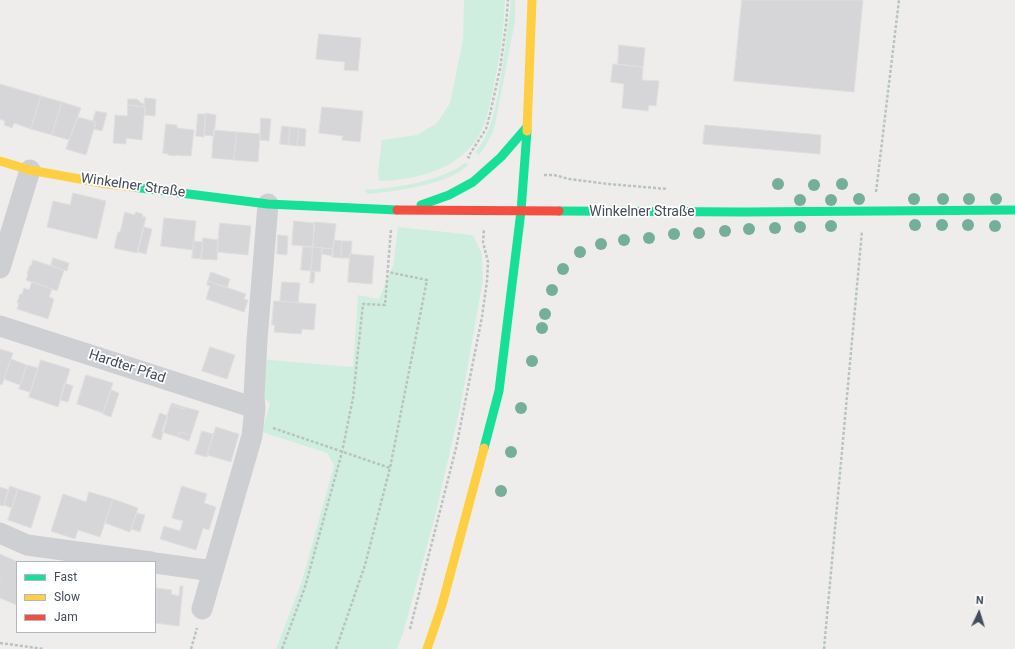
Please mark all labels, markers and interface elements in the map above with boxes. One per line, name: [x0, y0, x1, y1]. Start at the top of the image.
street label: Winkelner Straße: [80, 170, 186, 202]
street label: Winkelner Straße: [589, 204, 695, 220]
street label: Hardter Pfad: [87, 347, 167, 387]
legend: [16, 561, 156, 633]
text: Fast: [54, 570, 77, 584]
text: Slow: [54, 590, 80, 604]
north arrow: [959, 593, 999, 633]
text: N: [976, 594, 984, 607]
text: Jam: [54, 610, 78, 624]

